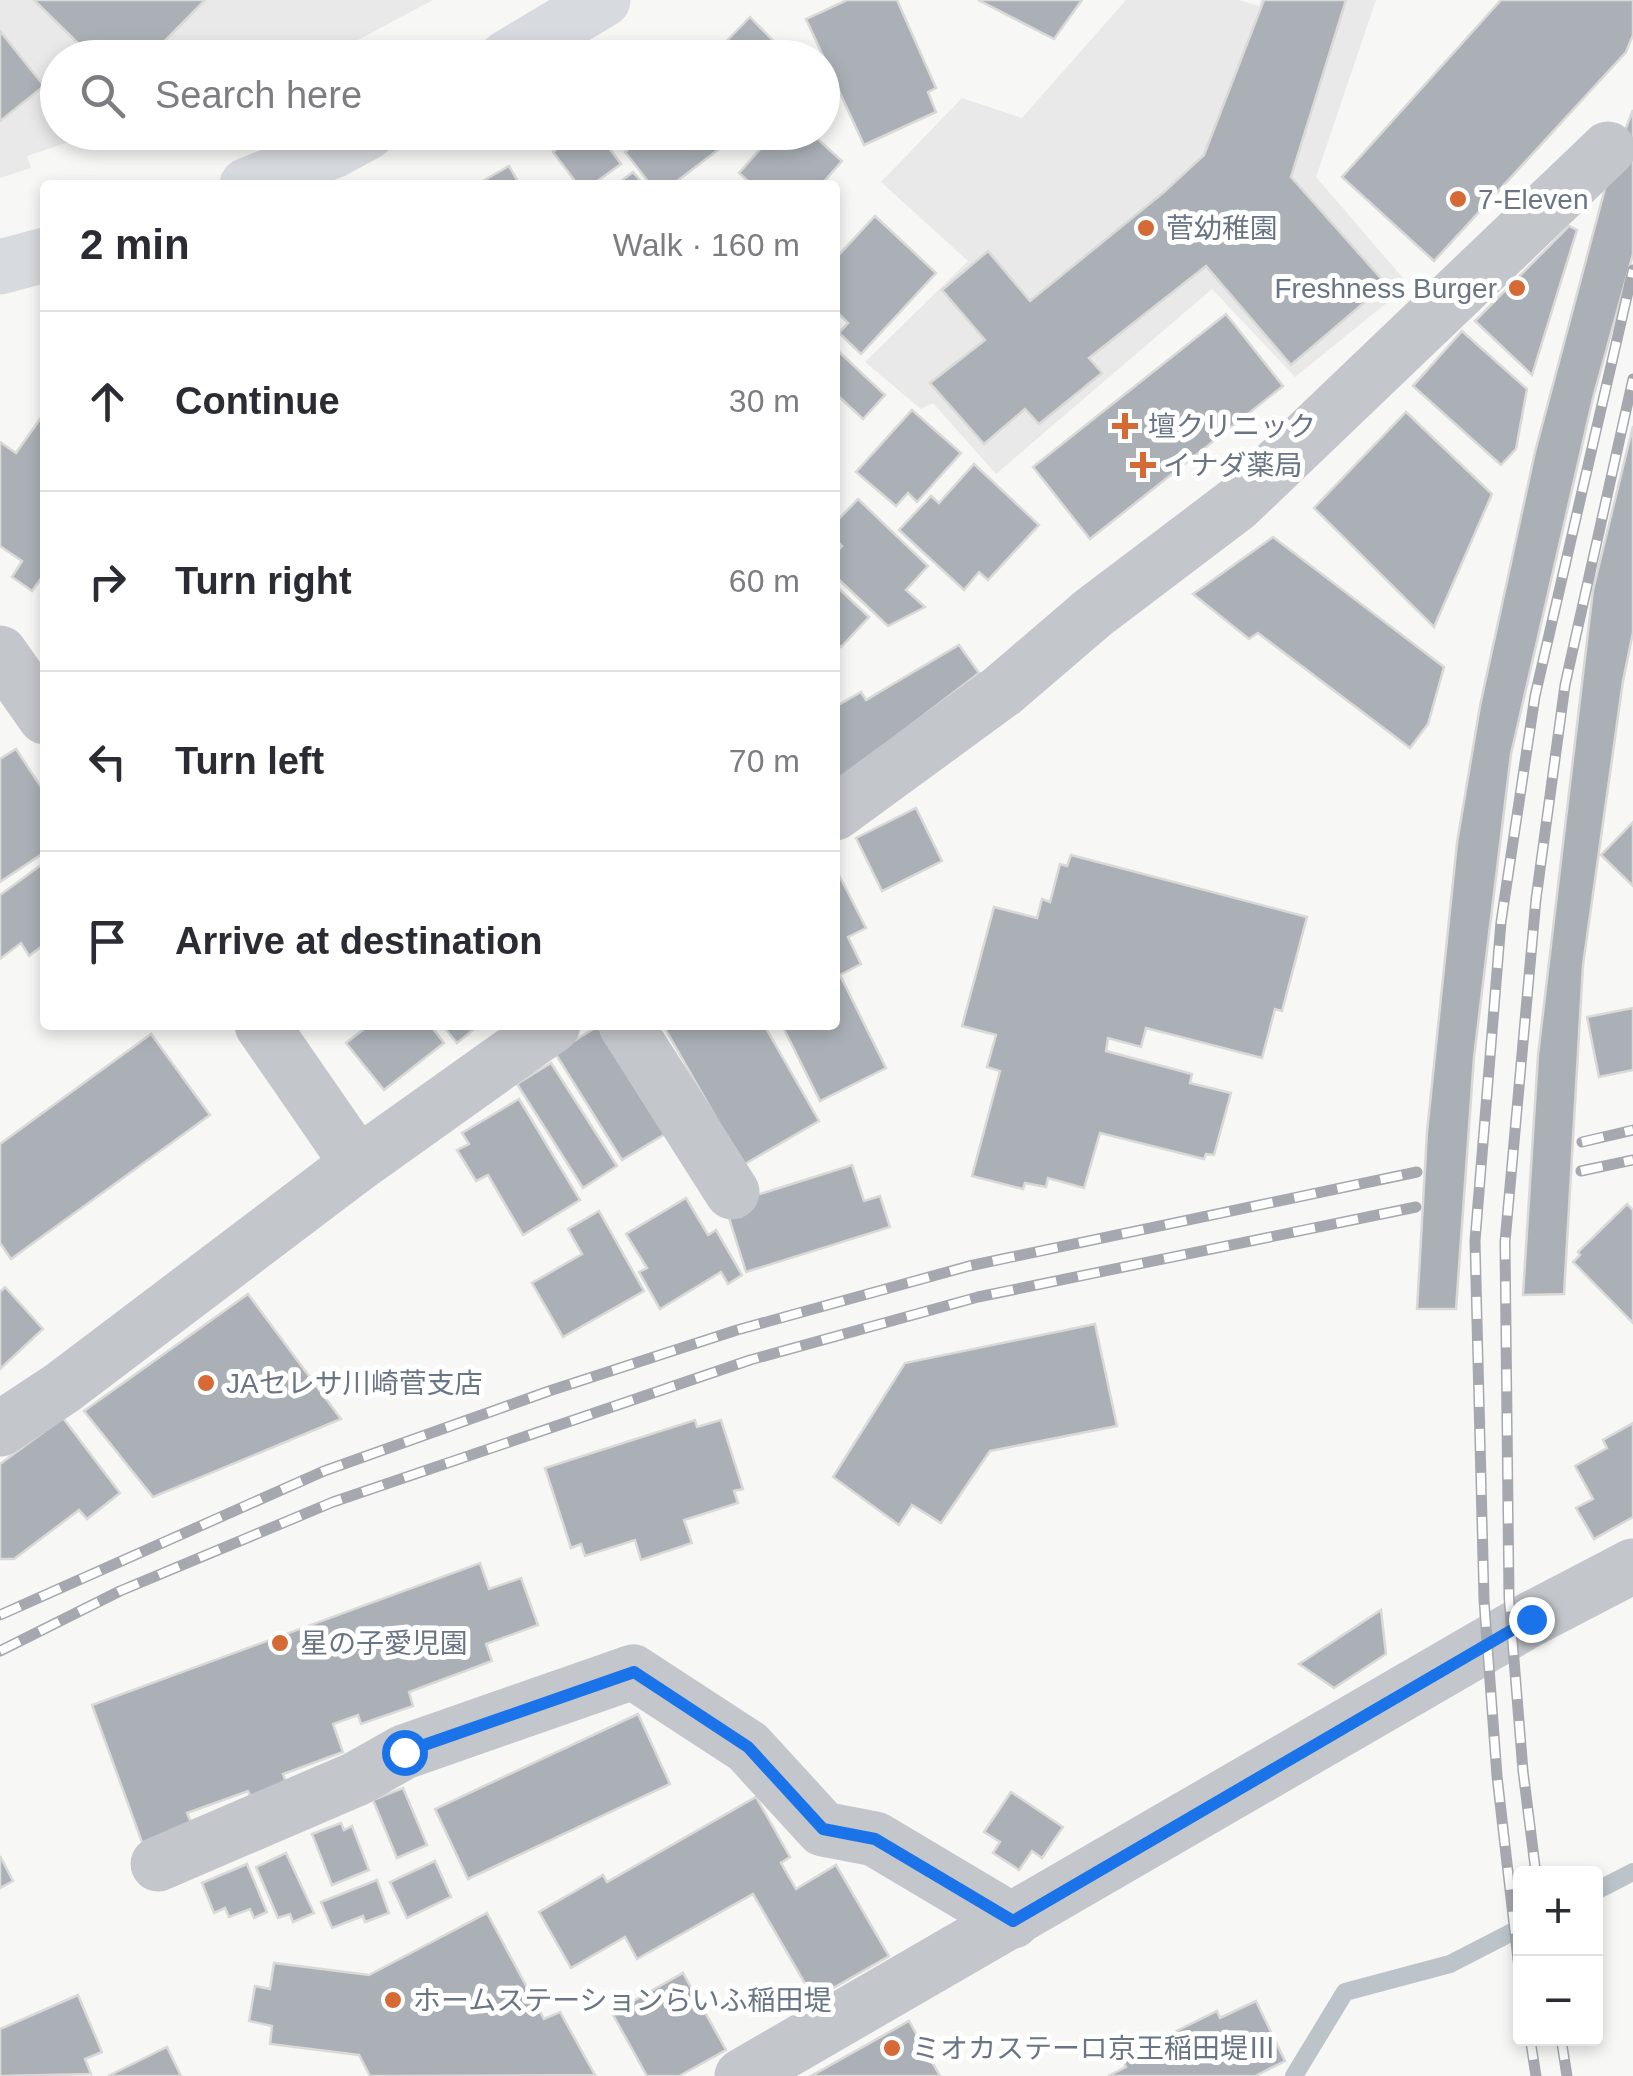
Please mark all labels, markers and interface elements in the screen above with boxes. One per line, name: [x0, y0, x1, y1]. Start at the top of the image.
search box: [40, 40, 840, 150]
icon: search: [75, 68, 130, 123]
text: Search here: [155, 74, 362, 116]
place label: 7-Eleven: [1478, 184, 1589, 215]
marker: 7-Eleven: [1447, 188, 1469, 210]
place label: 菅幼稚園: [1166, 213, 1278, 244]
marker: 菅幼稚園: [1135, 217, 1157, 239]
text: 2 min: [80, 221, 190, 268]
text: Walk · 160 m: [613, 227, 800, 263]
place label: Freshness Burger: [1274, 273, 1497, 304]
marker: Freshness Burger: [1506, 277, 1528, 299]
icon: ahead: [80, 374, 135, 429]
text: Continue: [175, 380, 340, 422]
text: 30 m: [729, 383, 800, 419]
place label: 壇クリニック: [1148, 411, 1316, 442]
marker: 壇クリニック: [1112, 413, 1138, 439]
place label: イナダ薬局: [1163, 450, 1302, 481]
marker: イナダ薬局: [1132, 454, 1154, 476]
icon: right: [80, 554, 135, 609]
text: Turn right: [175, 560, 352, 602]
text: 60 m: [729, 563, 800, 599]
icon: left: [80, 734, 135, 789]
text: Turn left: [175, 740, 324, 782]
text: 70 m: [729, 743, 800, 779]
icon: arrive: [80, 914, 135, 969]
text: Arrive at destination: [175, 920, 542, 962]
place label: JAセレサ川崎菅支店: [226, 1368, 483, 1399]
marker: JAセレサ川崎菅支店: [195, 1372, 217, 1394]
route end: [1509, 1597, 1555, 1643]
place label: 星の子愛児園: [300, 1628, 468, 1659]
marker: 星の子愛児園: [269, 1632, 291, 1654]
route start: [382, 1730, 428, 1776]
map controls: [1513, 1866, 1603, 2046]
button: +: [1513, 1866, 1603, 1956]
button: −: [1513, 1956, 1603, 2046]
place label: ホームステーションらいふ稲田堤: [413, 1985, 832, 2016]
marker: ホームステーションらいふ稲田堤: [382, 1989, 404, 2011]
place label: ミオカステーロ京王稲田堤Ⅲ: [912, 2033, 1276, 2064]
marker: ミオカステーロ京王稲田堤Ⅲ: [881, 2037, 903, 2059]

